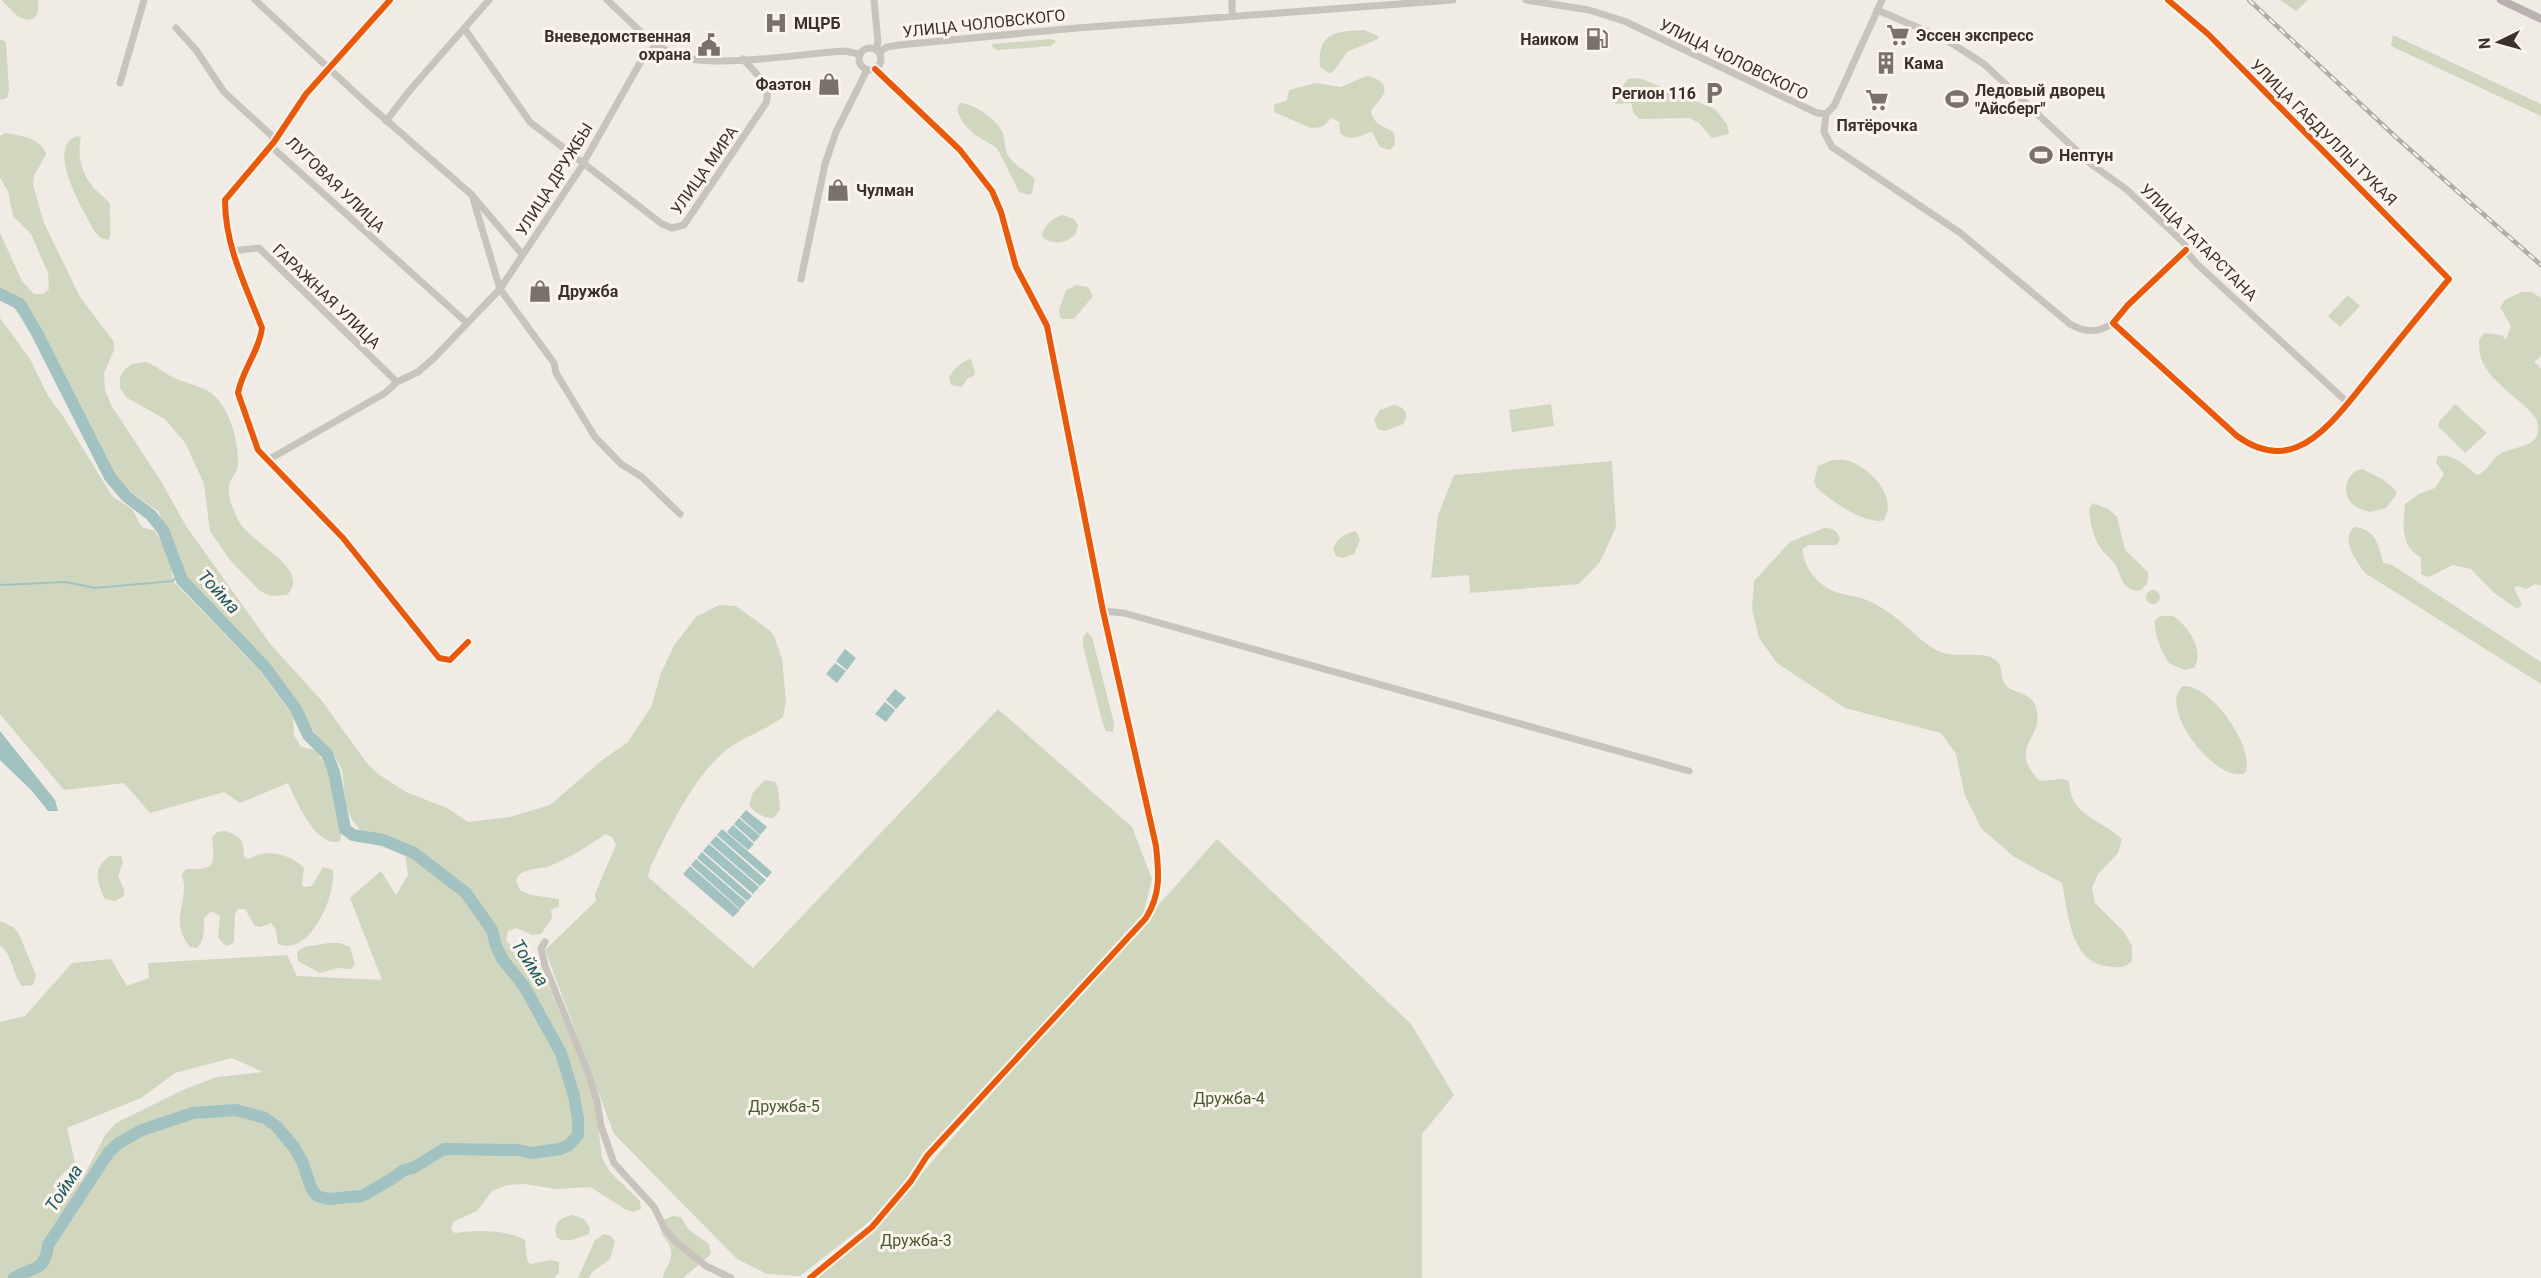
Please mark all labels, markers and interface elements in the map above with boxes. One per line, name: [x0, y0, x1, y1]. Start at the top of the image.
street label: УЛИЦА ЧОЛОВСКОГО: [902, 6, 1066, 41]
hospital icon: МЦРБ: [763, 10, 789, 36]
north arrow: [2469, 12, 2529, 72]
place label: МЦРБ: [794, 14, 840, 33]
street label: УЛИЦА ЧОЛОВСКОГО: [1656, 15, 1811, 104]
supermarket icon: Эссен экспресс: [1885, 22, 1911, 48]
fuel station icon: Наиком: [1584, 26, 1610, 52]
place label: Эссен экспресс: [1916, 26, 2034, 45]
place label: Вневедомственная охрана: [544, 27, 691, 64]
place label: Наиком: [1520, 30, 1579, 49]
public building icon: Вневедомственная охрана: [696, 32, 722, 58]
text: N: [2475, 37, 2495, 50]
building icon: Кама: [1873, 50, 1899, 76]
place label: Кама: [1904, 54, 1944, 73]
street label: УЛИЦА ГАБДУЛЛЫ ТУКАЯ: [2247, 55, 2401, 209]
shop icon: Фаэтон: [816, 71, 842, 97]
place label: Фаэтон: [756, 75, 811, 94]
parking icon: Регион 116: [1701, 80, 1727, 106]
place label: Ледовый дворец "Айсберг": [1975, 81, 2105, 118]
place label: Регион 116: [1612, 84, 1696, 103]
sports icon: Ледовый дворец "Айсберг": [1944, 86, 1970, 112]
supermarket icon: Пятёрочка: [1864, 87, 1890, 113]
place label: Пятёрочка: [1837, 116, 1918, 135]
street label: УЛИЦА ДРУЖБЫ: [512, 119, 597, 239]
street label: УЛИЦА МИРА: [667, 122, 742, 218]
street label: ЛУГОВАЯ УЛИЦА: [282, 132, 389, 237]
sports icon: Нептун: [2028, 142, 2054, 168]
place label: Нептун: [2059, 146, 2113, 165]
shop icon: Чулман: [825, 177, 851, 203]
street label: УЛИЦА ТАТАРСТАНА: [2136, 180, 2262, 305]
place label: Чулман: [856, 181, 914, 200]
street label: ГАРАЖНАЯ УЛИЦА: [269, 240, 385, 353]
shop icon: Дружба: [527, 278, 553, 304]
place label: Дружба: [558, 282, 619, 301]
water label: Тойма: [194, 565, 245, 618]
water label: Тойма: [507, 935, 553, 990]
park label: Дружба-4: [1193, 1089, 1265, 1108]
park label: Дружба-5: [748, 1097, 820, 1116]
water label: Тойма: [41, 1160, 87, 1215]
park label: Дружба-3: [880, 1231, 952, 1250]

